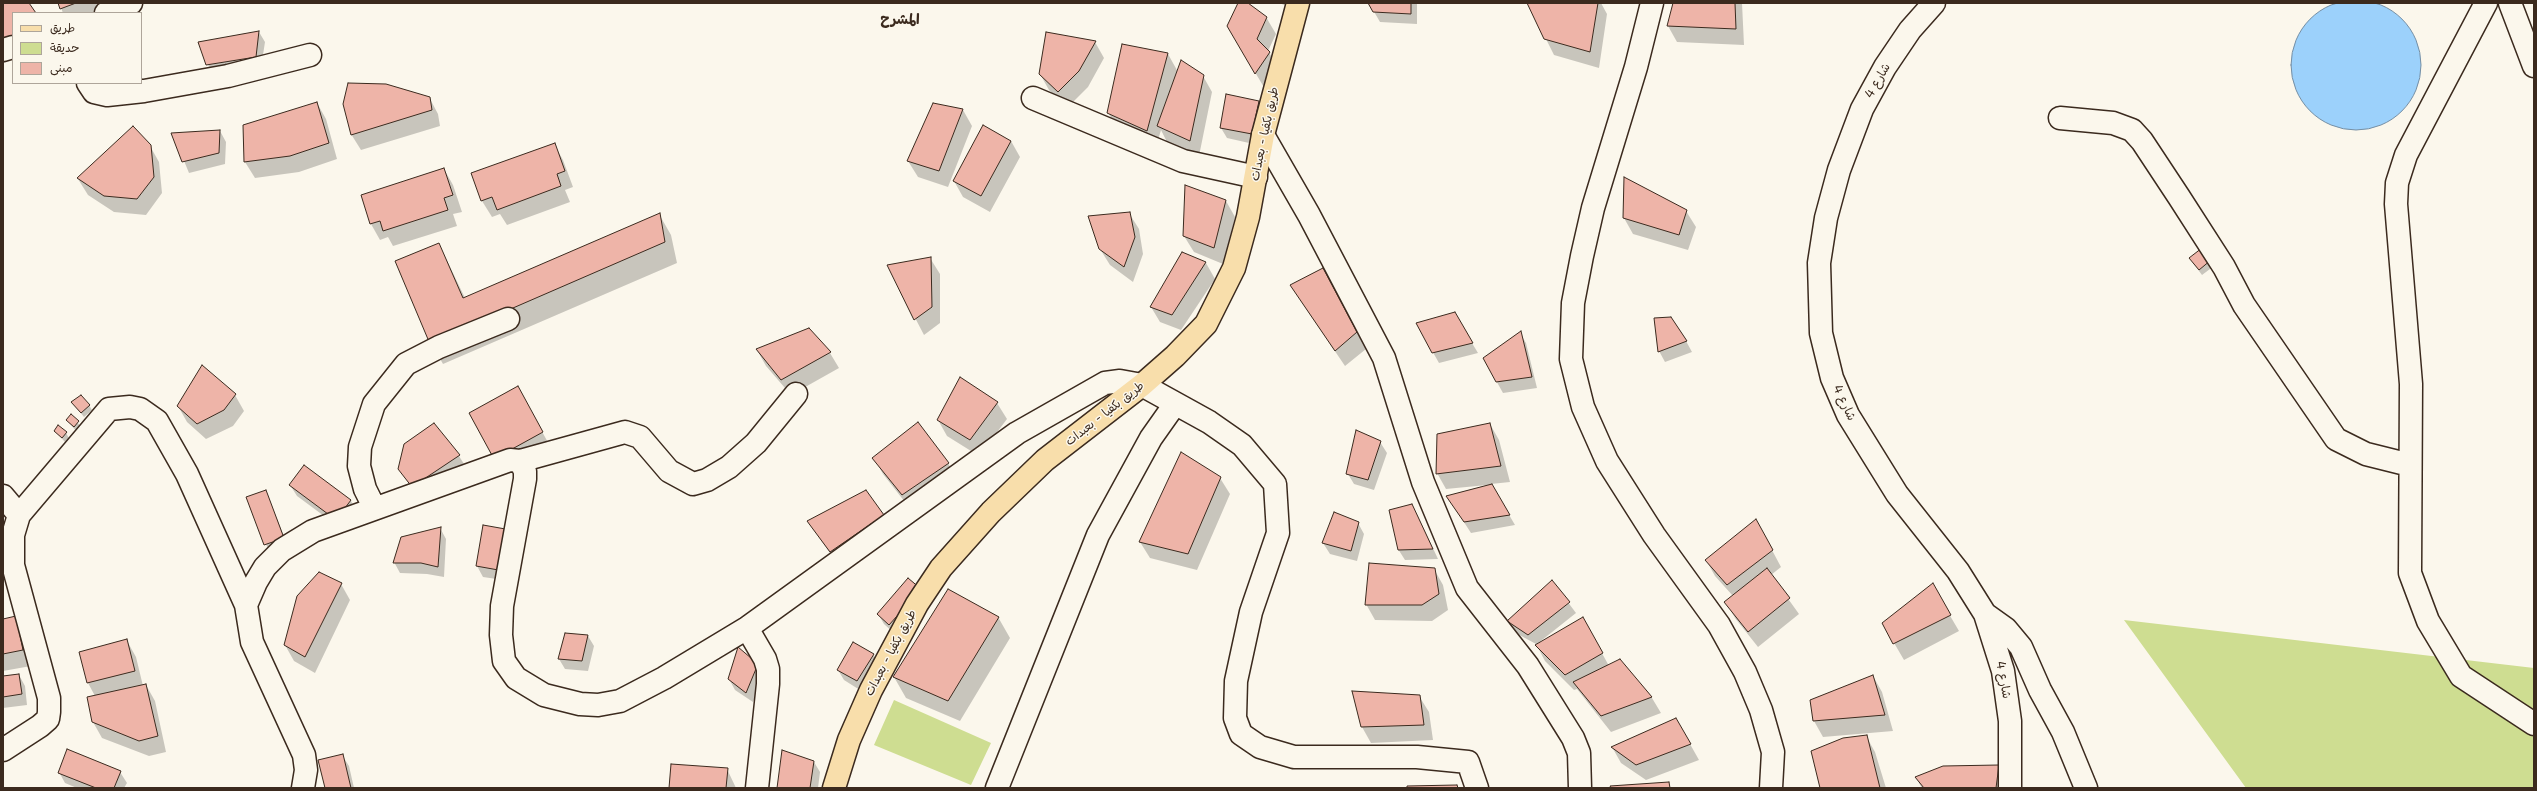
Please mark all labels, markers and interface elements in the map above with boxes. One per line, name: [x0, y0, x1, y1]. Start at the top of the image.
legend: [12, 12, 142, 84]
district label: المشرح: [880, 12, 920, 28]
text: طريق: [50, 18, 75, 36]
text: حديقة: [50, 38, 79, 56]
text: مبنى: [50, 58, 73, 76]
street label: شارع 4: [1862, 61, 1894, 101]
street label: طريق بكفيا - بعبدات: [1248, 86, 1282, 182]
street label: طريق بكفيا - بعبدات: [1063, 379, 1147, 449]
street label: شارع 4: [1829, 383, 1859, 423]
street label: طريق بكفيا - بعبدات: [862, 607, 920, 699]
street label: شارع 4: [1992, 660, 2014, 700]

